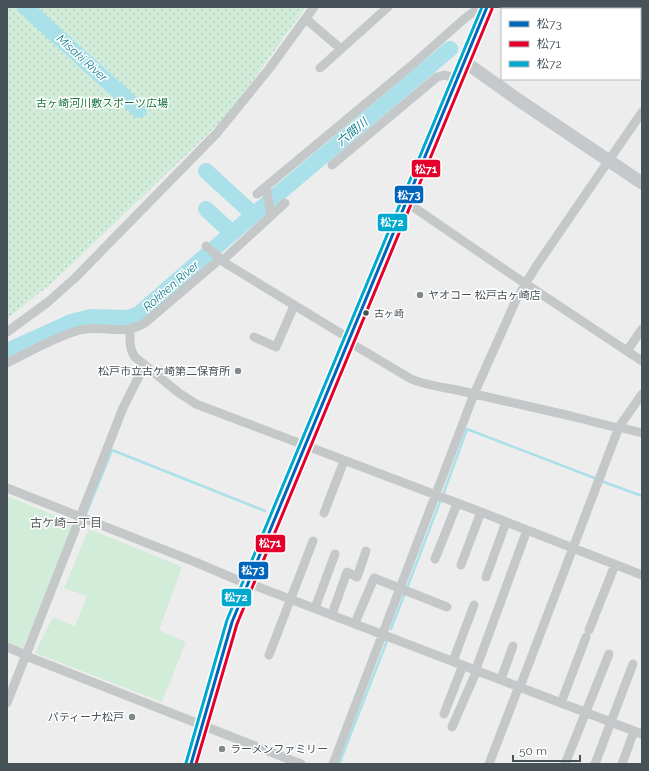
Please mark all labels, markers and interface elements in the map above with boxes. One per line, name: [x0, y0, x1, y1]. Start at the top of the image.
legend: [501, 8, 641, 80]
text: 松73: [537, 17, 562, 31]
water label: Misaki River: [54, 31, 111, 85]
text: 松71: [537, 37, 561, 51]
text: 松72: [537, 57, 562, 71]
park label: 古ヶ崎河川敷スポーツ広場: [36, 97, 168, 110]
water label: 六間川: [334, 114, 372, 149]
line badge: 松71: [411, 159, 441, 178]
text: 松71: [415, 163, 438, 176]
line badge: 松73: [394, 185, 424, 204]
text: 松73: [397, 189, 421, 202]
line badge: 松72: [377, 213, 408, 232]
text: 松72: [380, 216, 404, 229]
water label: Rokken River: [140, 257, 202, 314]
place label: ヤオコー 松戸古ヶ崎店: [428, 289, 541, 302]
marker: ヤオコー 松戸古ヶ崎店: [415, 290, 425, 300]
marker: 古ヶ崎: [361, 308, 371, 318]
place label: 古ヶ崎: [374, 308, 404, 319]
place label: 松戸市立古ケ崎第二保育所: [98, 365, 231, 378]
marker: 松戸市立古ケ崎第二保育所: [233, 366, 243, 376]
district label: 古ケ崎一丁目: [30, 516, 102, 530]
line badge: 松71: [255, 534, 286, 553]
text: 松71: [259, 537, 282, 550]
line badge: 松73: [238, 561, 269, 580]
text: 松73: [241, 564, 265, 577]
line badge: 松72: [221, 588, 252, 607]
text: 松72: [224, 591, 248, 604]
place label: パティーナ松戸: [48, 711, 124, 724]
marker: パティーナ松戸: [127, 712, 137, 722]
scale bar: [513, 737, 580, 763]
place label: ラーメンファミリー: [230, 743, 328, 756]
marker: ラーメンファミリー: [217, 744, 227, 754]
text: 50 m: [519, 744, 547, 758]

